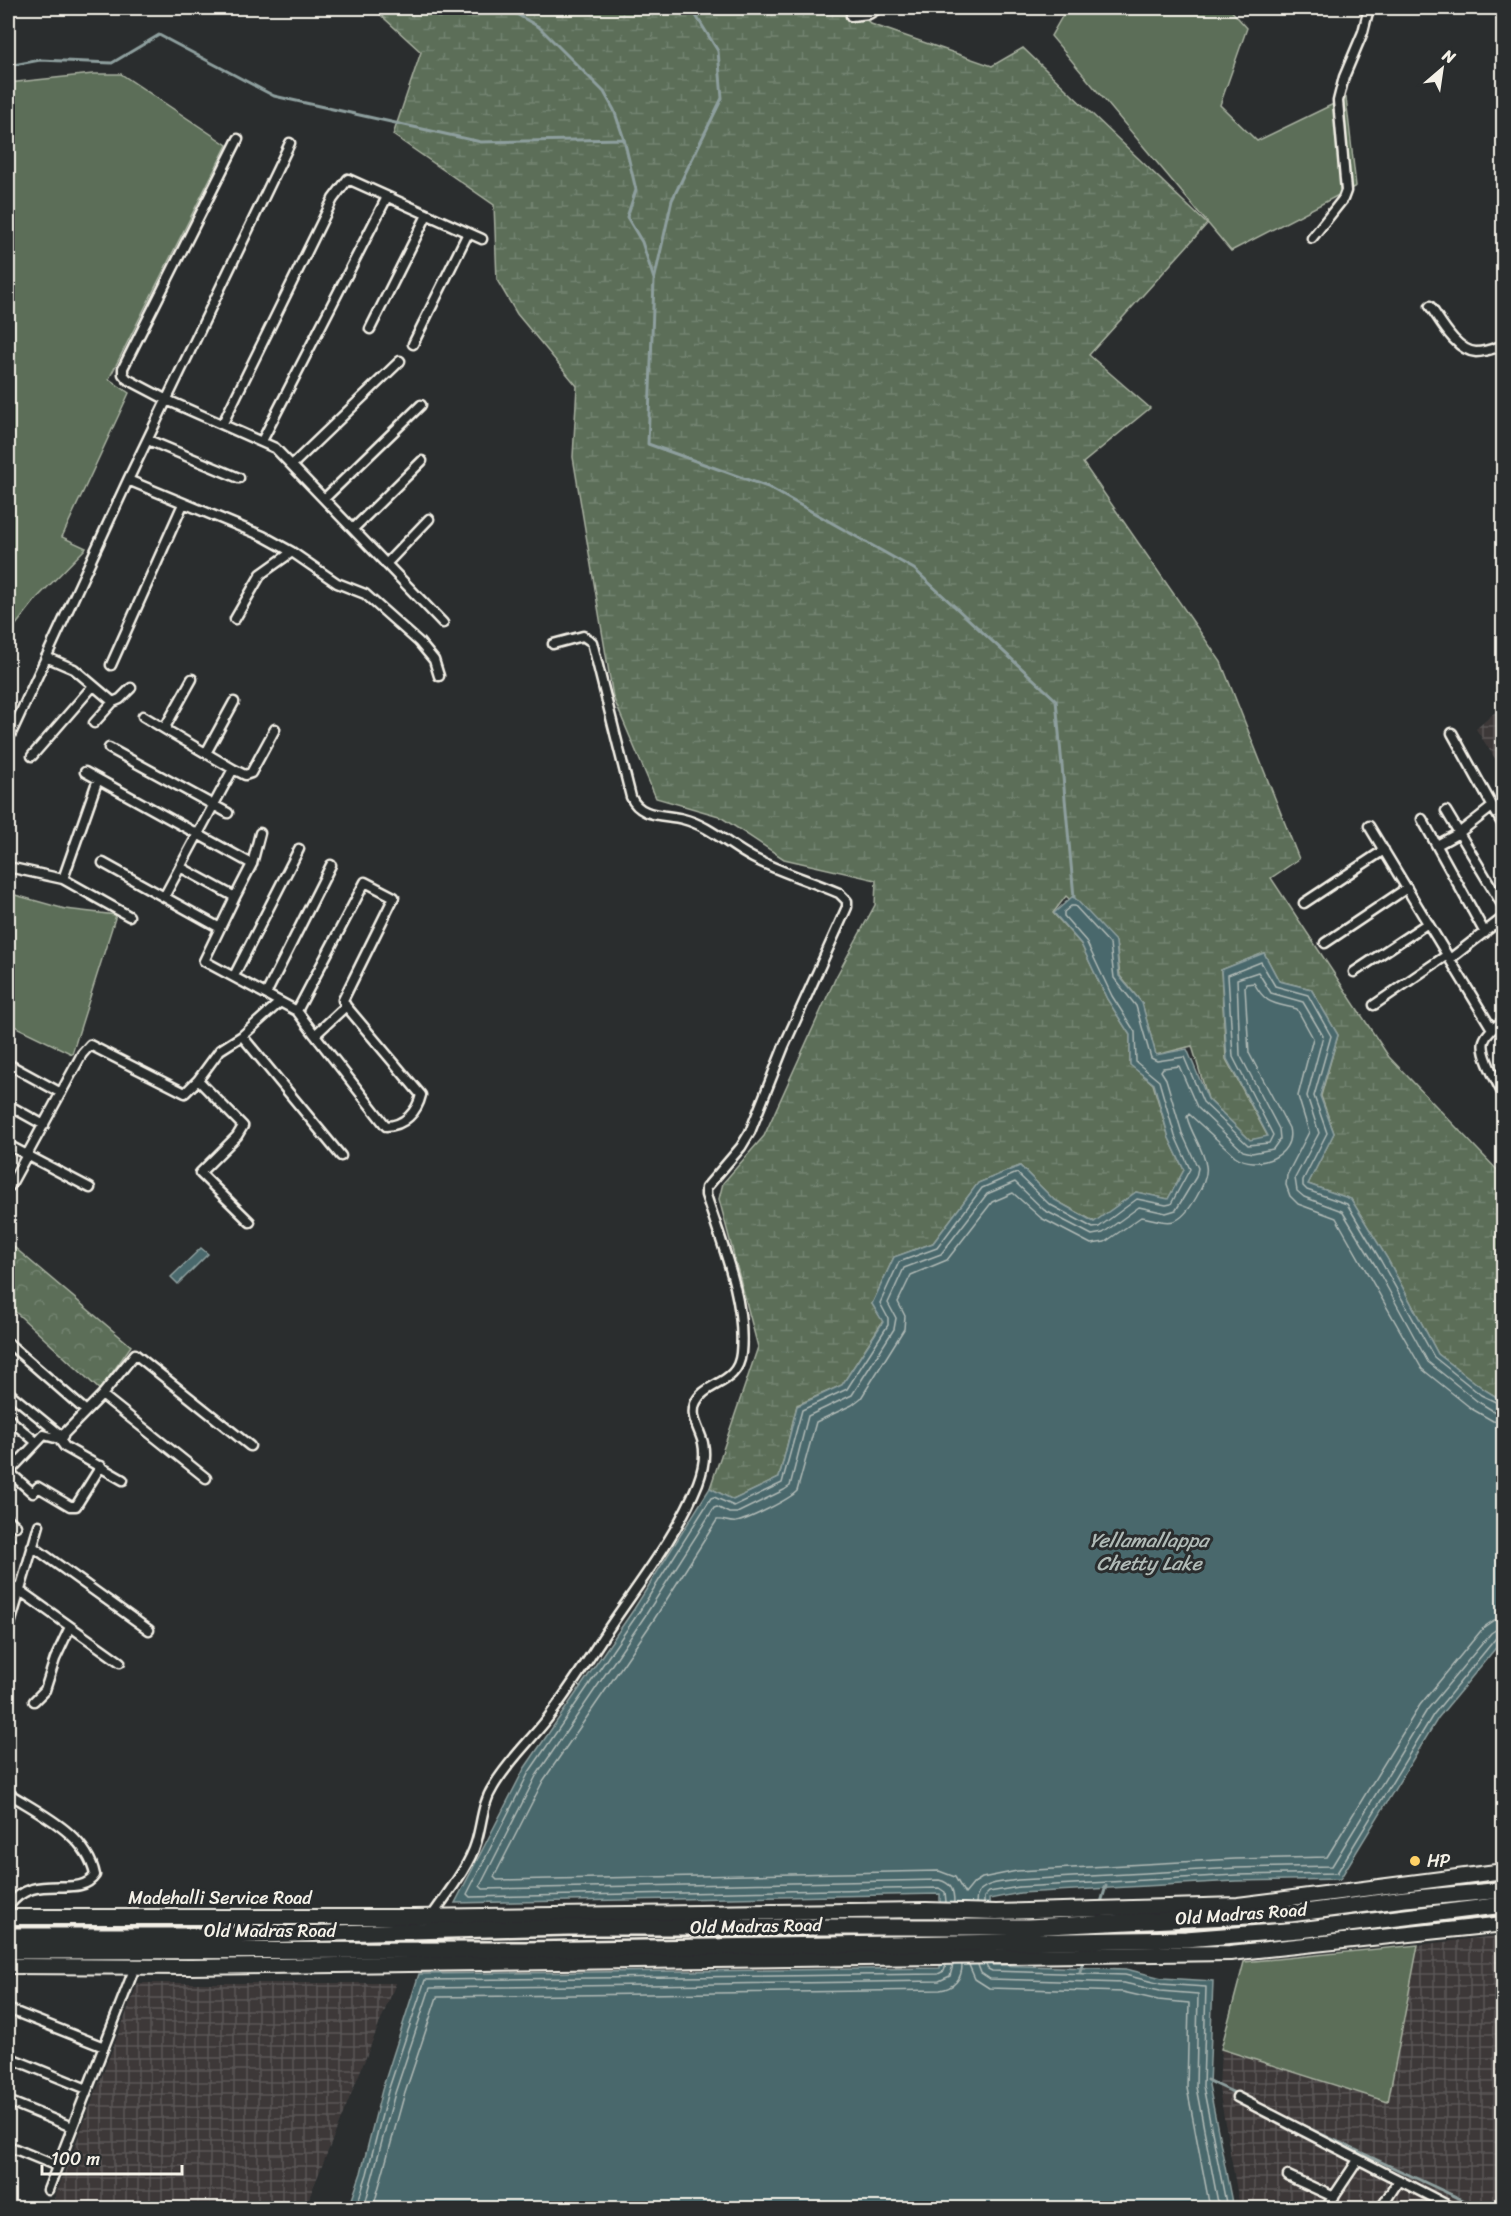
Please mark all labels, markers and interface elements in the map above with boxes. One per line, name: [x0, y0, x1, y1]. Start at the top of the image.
north arrow: [1412, 39, 1472, 99]
text: N: [1436, 40, 1462, 72]
water label: Yellamallappa Chetty Lake: [1090, 1523, 1211, 1581]
place label: HP: [1427, 1845, 1451, 1877]
marker: HP: [1408, 1854, 1422, 1868]
street label: Madehalli Service Road: [128, 1882, 313, 1914]
street label: Old Madras Road: [1174, 1893, 1309, 1935]
street label: Old Madras Road: [690, 1909, 824, 1943]
street label: Old Madras Road: [204, 1915, 337, 1947]
scale bar: [42, 2138, 182, 2176]
text: 100 m: [51, 2143, 100, 2175]

